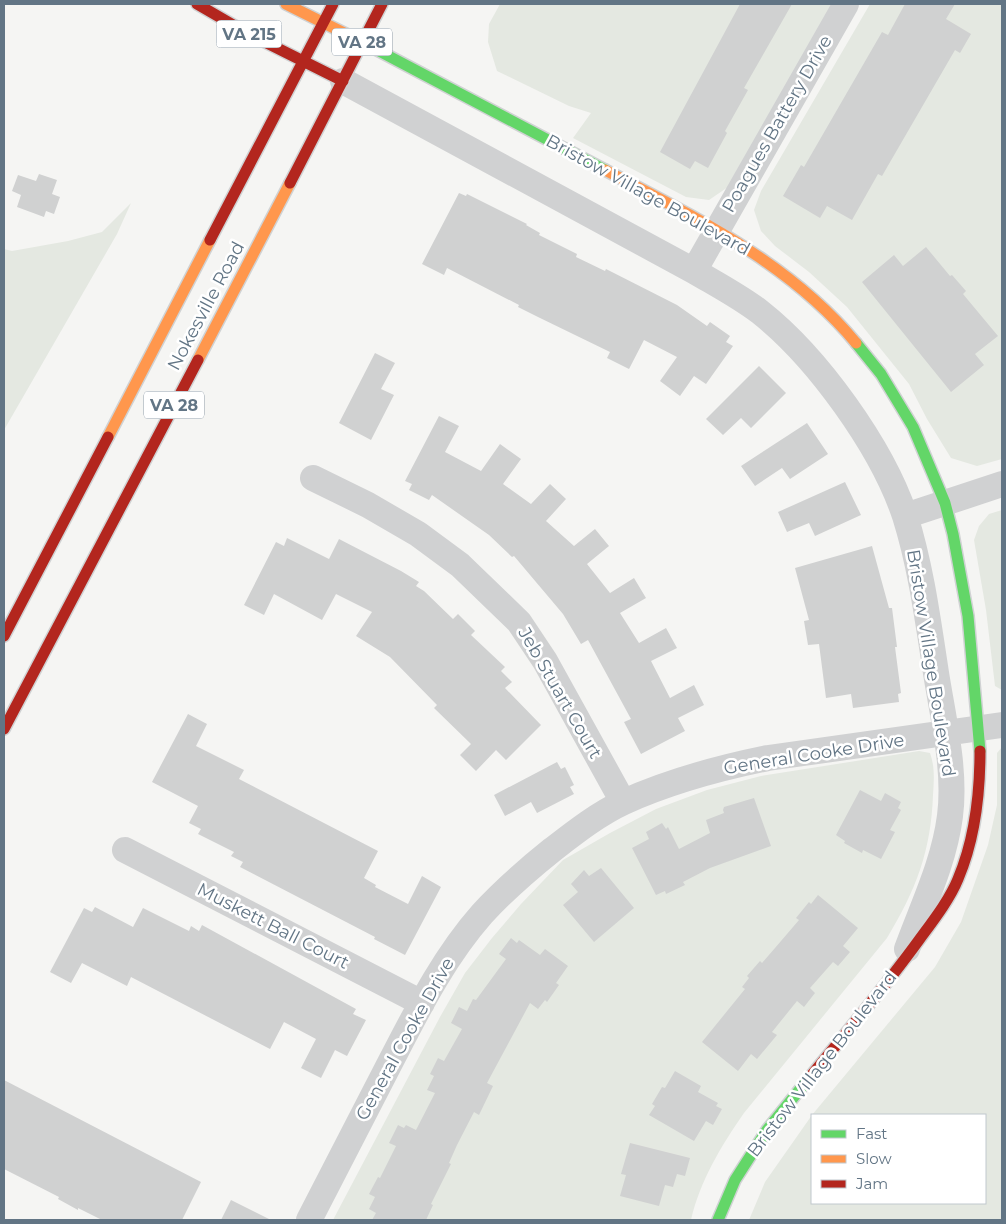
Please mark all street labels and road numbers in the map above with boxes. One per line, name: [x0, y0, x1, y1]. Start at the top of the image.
road number: VA 215: [216, 20, 282, 48]
road number: VA 28: [332, 28, 392, 56]
street label: Poagues Battery Drive: [717, 31, 837, 217]
street label: Bristow Village Boulevard: [542, 130, 754, 260]
street label: Nokesville Road: [163, 238, 249, 374]
road number: VA 28: [144, 392, 204, 418]
street label: Bristow Village Boulevard: [902, 548, 960, 778]
street label: Jeb Stuart Court: [513, 623, 607, 763]
street label: General Cooke Drive: [722, 729, 906, 779]
street label: Muskett Ball Court: [193, 878, 353, 974]
street label: General Cooke Drive: [351, 954, 459, 1124]
street label: Bristow Village Boulevard: [743, 967, 901, 1161]

